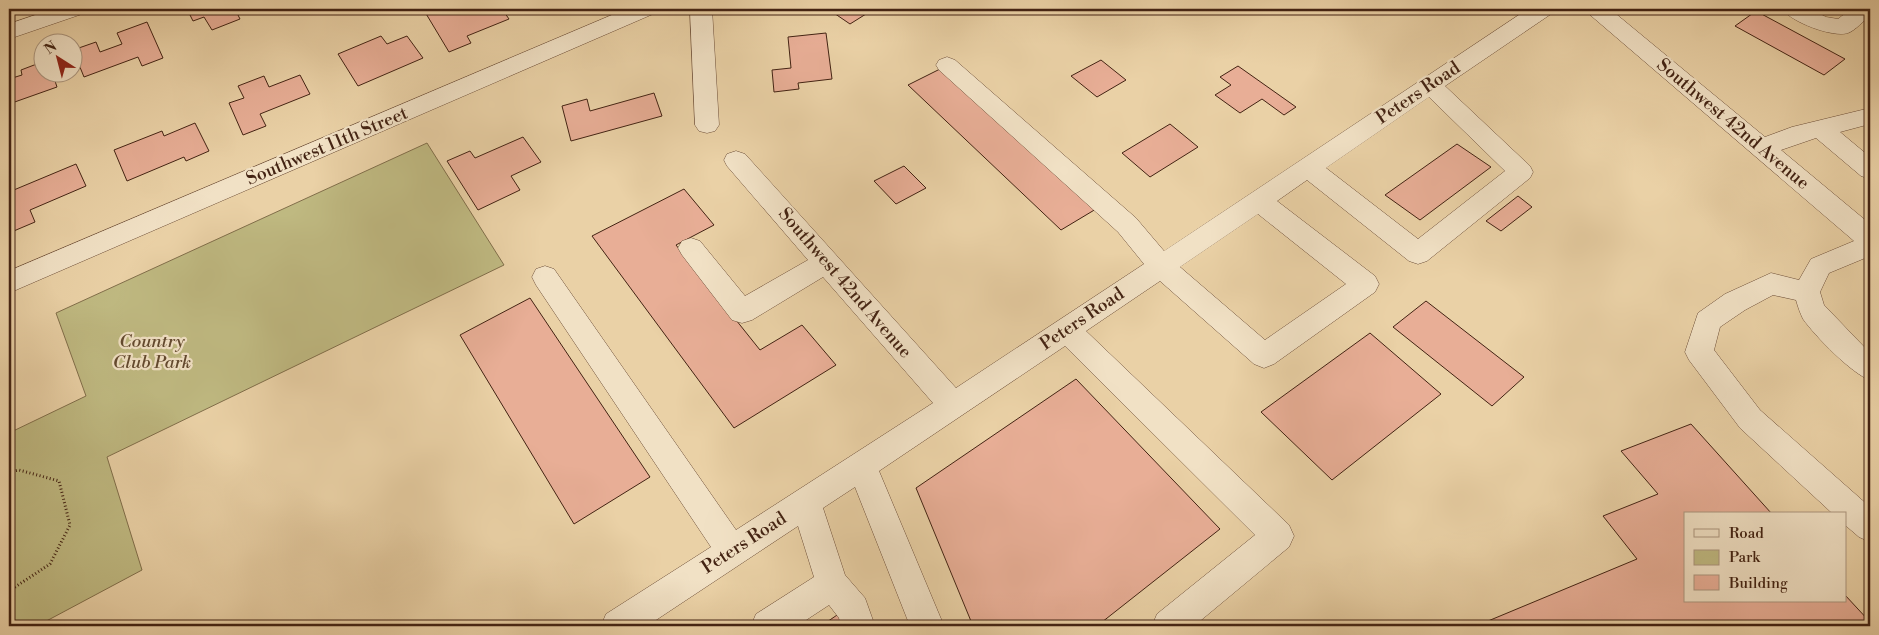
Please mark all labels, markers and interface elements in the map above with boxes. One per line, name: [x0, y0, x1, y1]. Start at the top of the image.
north arrow: [32, 32, 82, 82]
text: N: [41, 38, 61, 59]
street label: Southwest 42nd Avenue: [1652, 53, 1814, 195]
street label: Peters Road: [1371, 56, 1465, 130]
street label: Southwest 11th Street: [243, 101, 412, 190]
street label: Southwest 42nd Avenue: [773, 203, 917, 363]
street label: Peters Road: [1035, 282, 1129, 356]
park label: Country Club Park: [113, 330, 191, 374]
street label: Peters Road: [697, 507, 791, 579]
legend: [1684, 512, 1846, 602]
text: Road: [1729, 524, 1764, 543]
text: Park: [1729, 548, 1761, 567]
text: Building: [1728, 574, 1788, 593]

